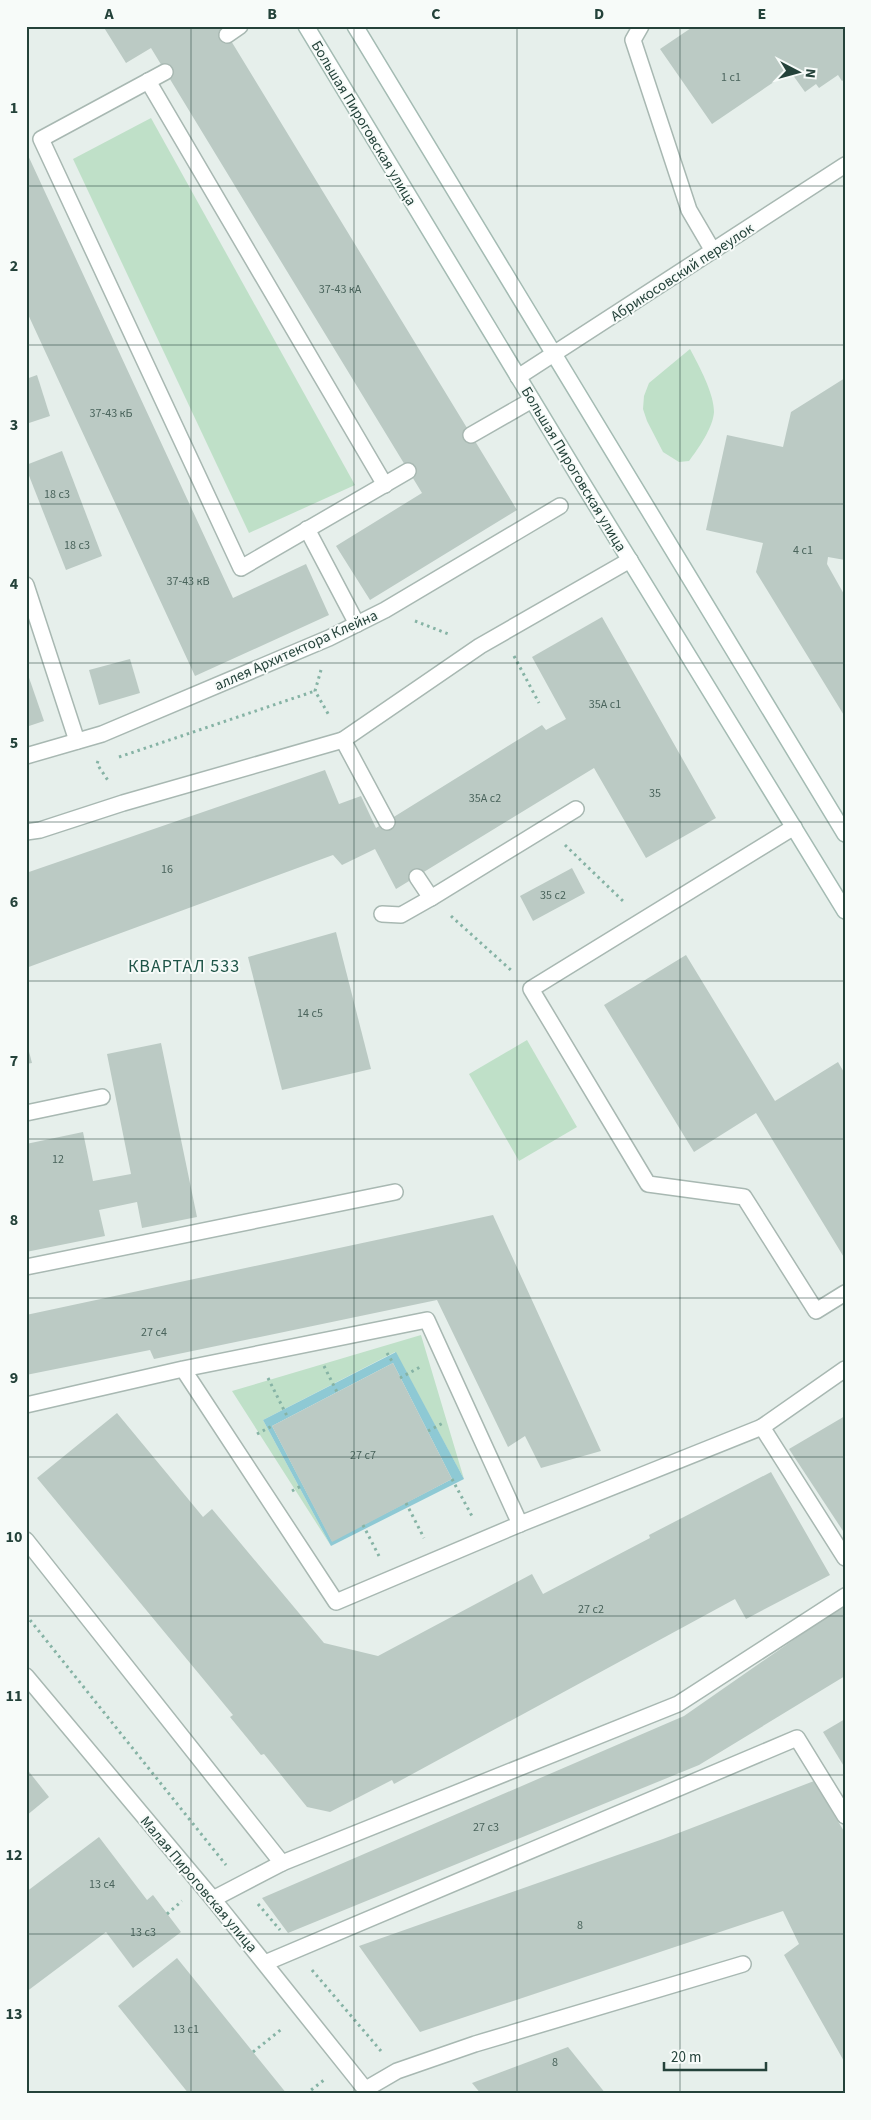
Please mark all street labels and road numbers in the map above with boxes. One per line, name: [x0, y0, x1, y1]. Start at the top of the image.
street label: Большая Пироговская улица: [306, 37, 421, 210]
street label: Абрикосовский переулок: [607, 218, 758, 327]
street label: Большая Пироговская улица: [516, 383, 631, 556]
street label: аллея Архитектора Клейна: [211, 605, 381, 696]
street label: Малая Пироговская улица: [135, 1812, 262, 1957]

